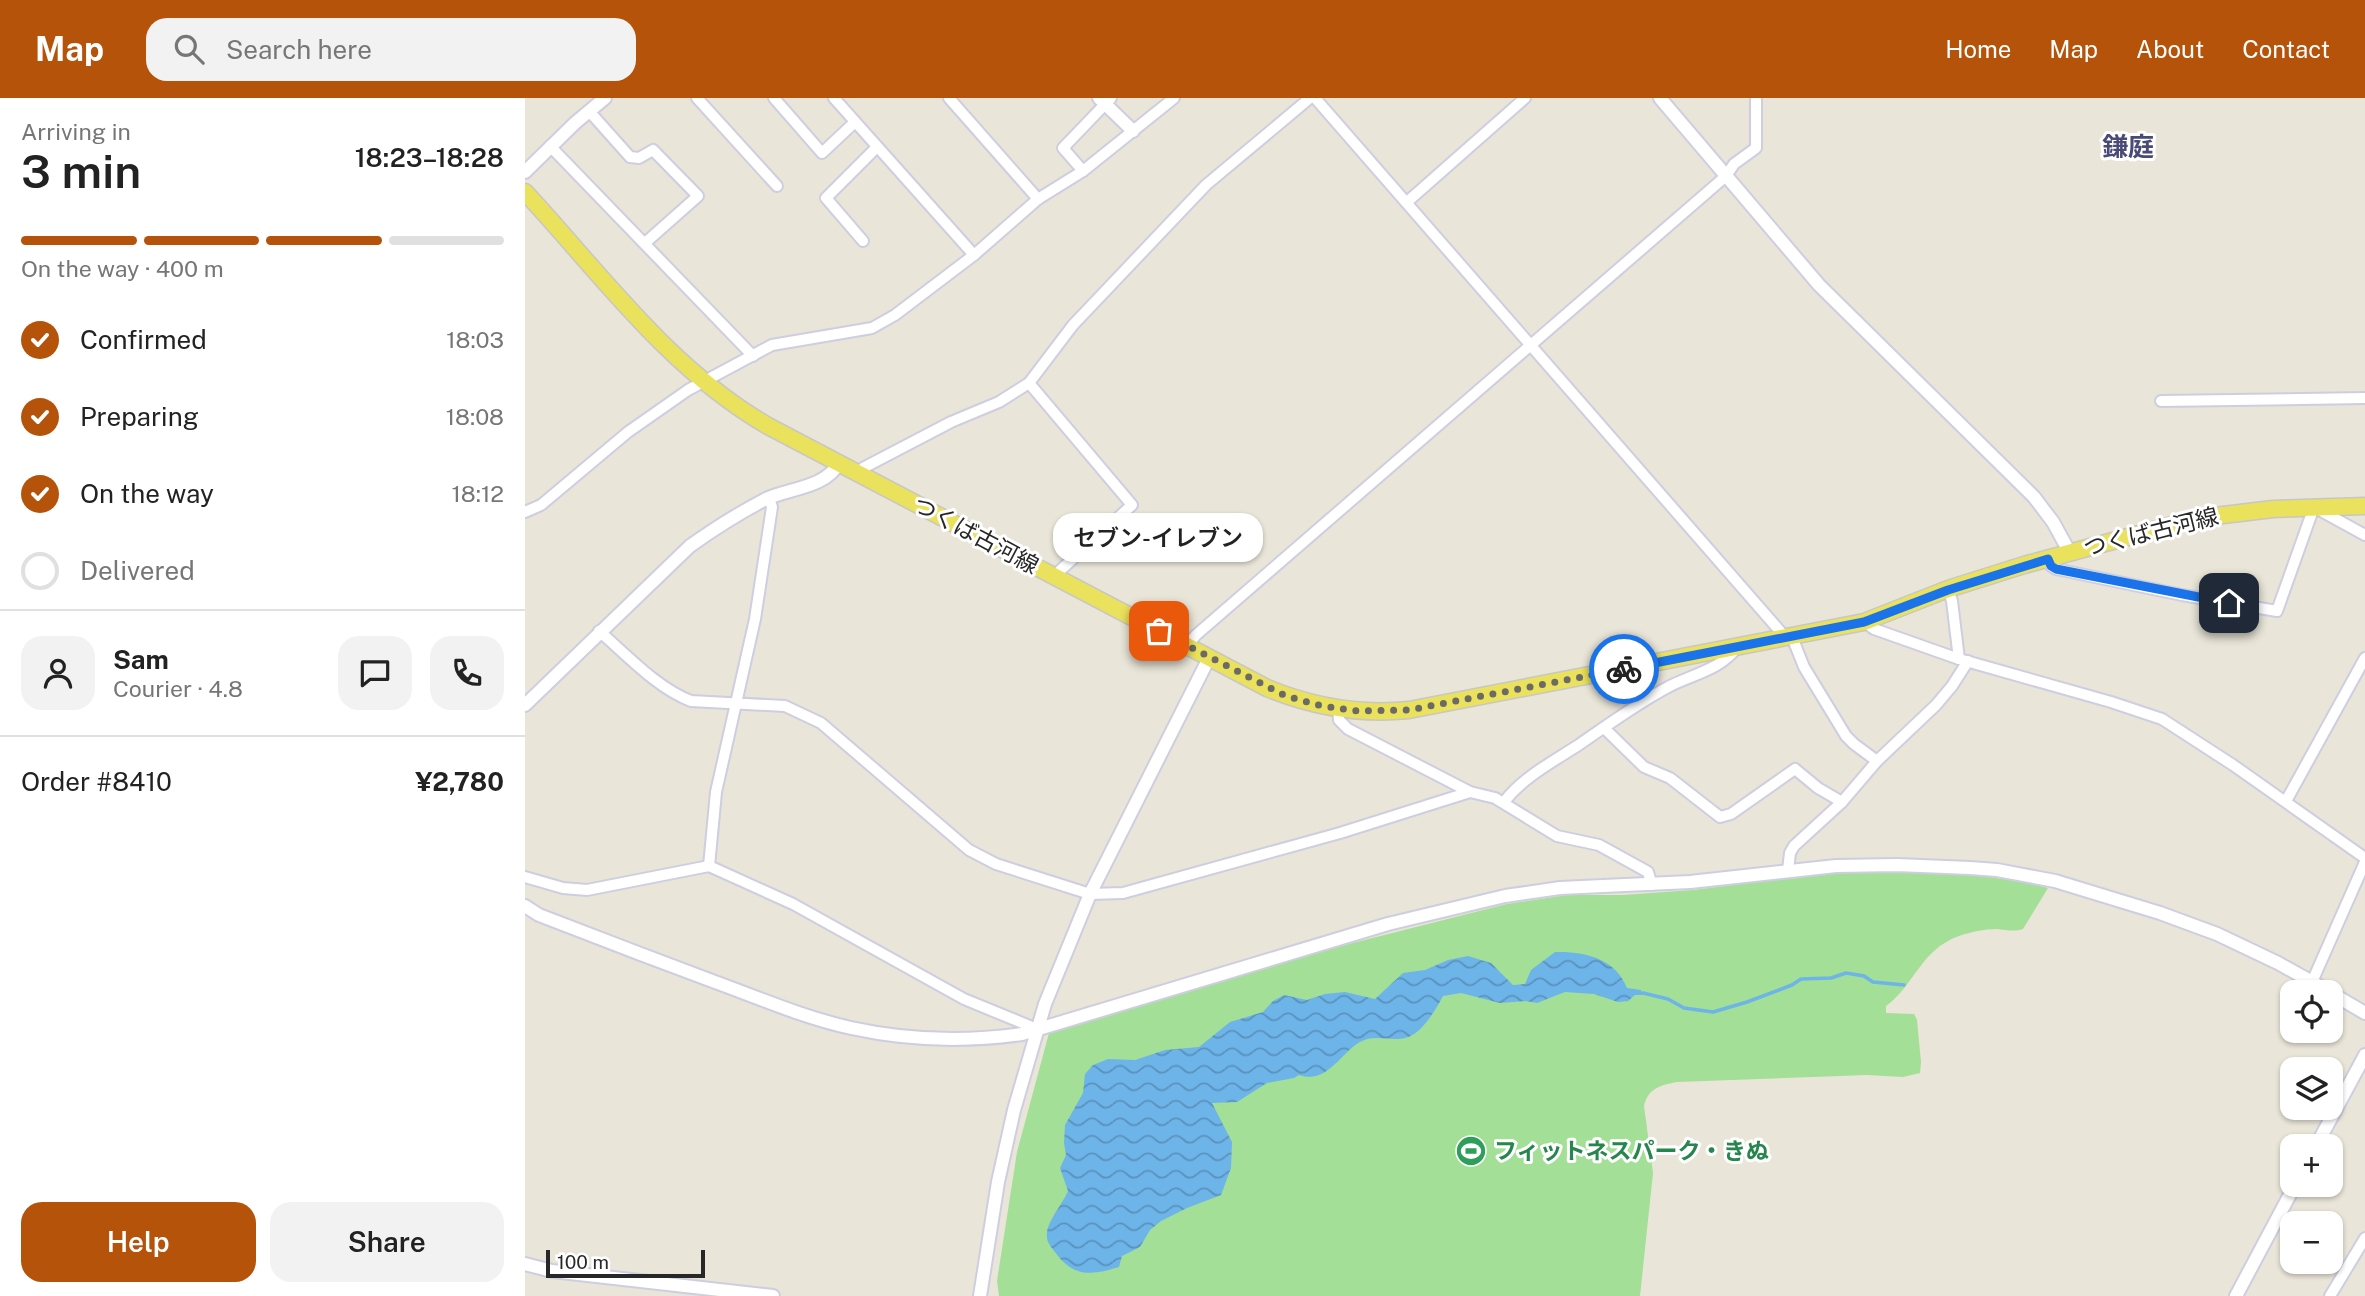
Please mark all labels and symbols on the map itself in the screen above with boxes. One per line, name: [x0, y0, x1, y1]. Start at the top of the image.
district label: 鎌庭: [2102, 131, 2154, 162]
street label: つくば古河線: [909, 490, 1043, 579]
street label: つくば古河線: [2081, 502, 2221, 561]
callout: セブン-イレブン: [1054, 512, 1264, 561]
pin: [2199, 573, 2259, 633]
pin: [1129, 601, 1189, 661]
courier: [1589, 634, 1659, 704]
sports icon: フィットネスパーク・きぬ: [1454, 1134, 1488, 1168]
place label: フィットネスパーク・きぬ: [1494, 1137, 1769, 1164]
scale bar: [546, 1247, 705, 1279]

